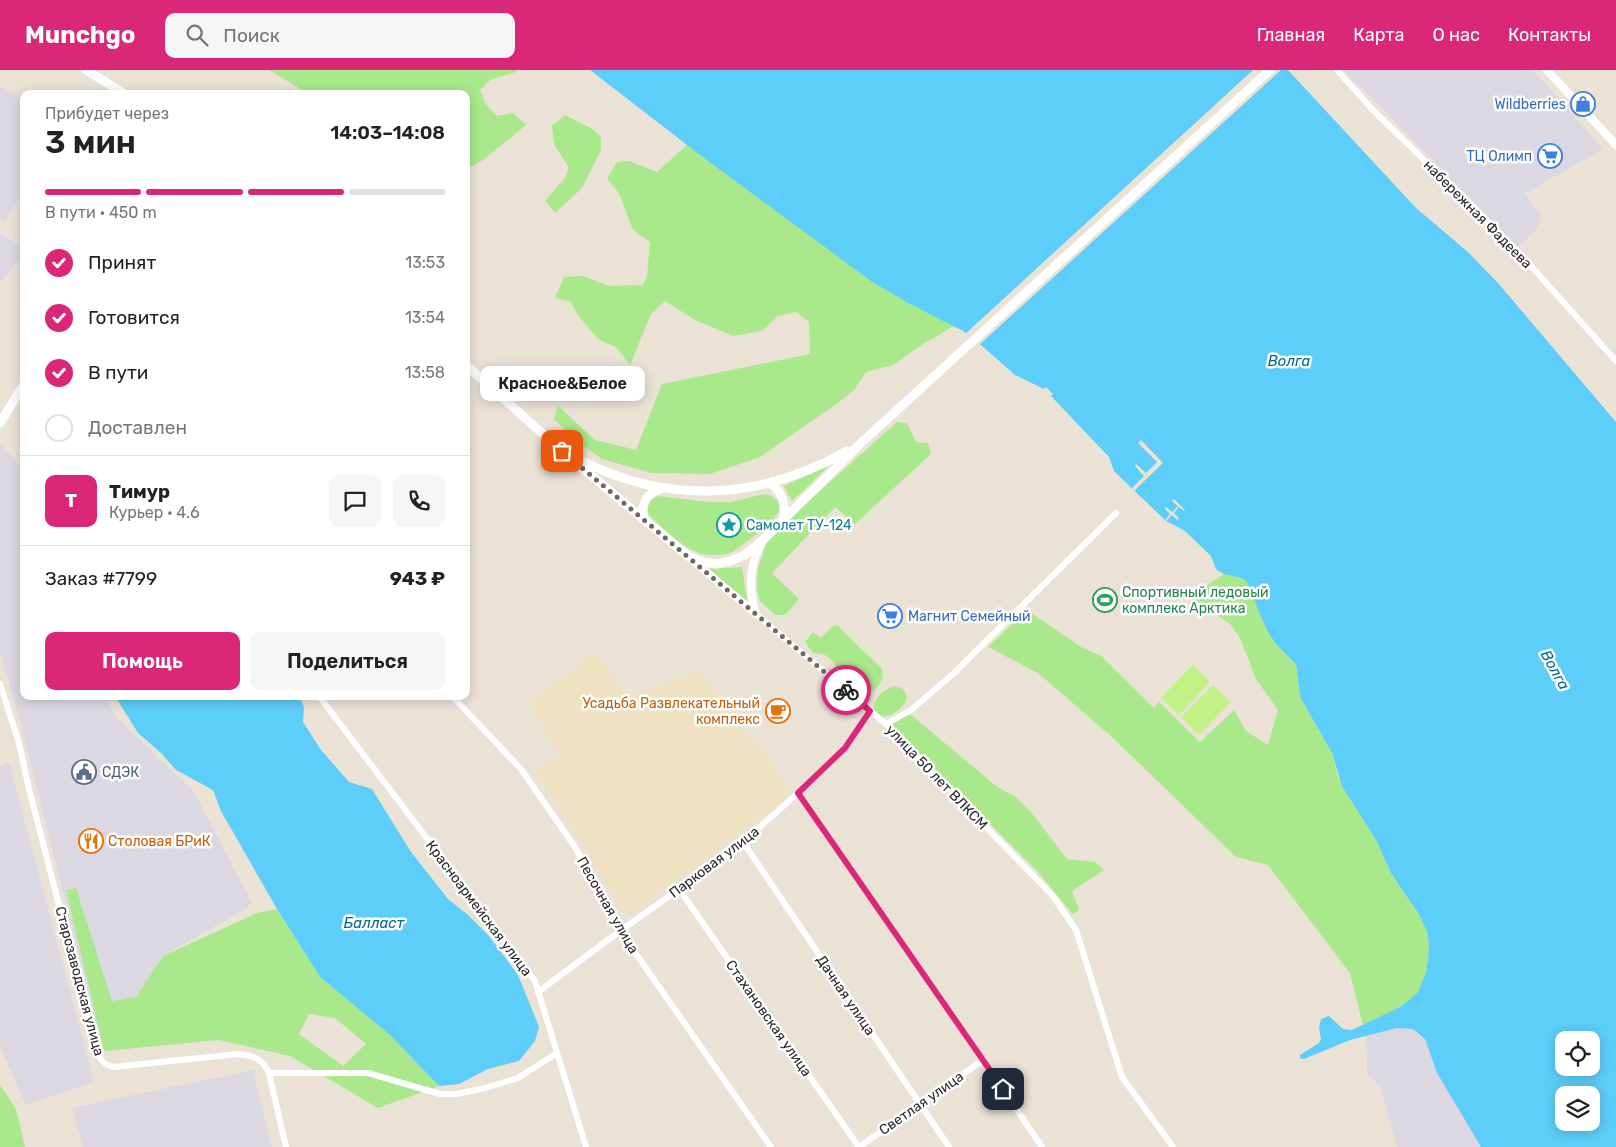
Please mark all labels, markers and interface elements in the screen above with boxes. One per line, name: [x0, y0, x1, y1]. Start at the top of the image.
search box: [165, 13, 515, 58]
text: Munchgo: [25, 21, 135, 49]
icon: search: [183, 21, 211, 49]
text: Поиск: [223, 24, 280, 47]
text: Главная: [1257, 24, 1325, 46]
text: Карта: [1353, 24, 1405, 46]
text: О нас: [1433, 24, 1480, 46]
text: Контакты: [1508, 24, 1591, 46]
shop icon: Wildberries: [1570, 91, 1596, 117]
place label: Wildberries: [1494, 96, 1566, 113]
text: Прибудет через: [45, 104, 169, 123]
text: 14:03–14:08: [330, 121, 445, 144]
text: 3 мин: [45, 123, 136, 161]
supermarket icon: ТЦ Олимп: [1537, 143, 1563, 169]
place label: ТЦ Олимп: [1466, 148, 1532, 165]
street label: набережная Фадеева: [1420, 157, 1535, 272]
text: В пути · 450 m: [45, 203, 157, 222]
icon: check: [45, 249, 73, 277]
text: Принят: [88, 251, 156, 274]
text: 13:53: [405, 253, 445, 272]
icon: check: [45, 304, 73, 332]
text: Готовится: [88, 306, 180, 329]
text: 13:54: [405, 308, 445, 327]
water label: Волга: [1268, 352, 1310, 370]
icon: check: [45, 359, 73, 387]
text: В пути: [88, 361, 148, 384]
text: 13:58: [405, 363, 445, 382]
callout: Красное&Белое: [480, 366, 644, 401]
text: Красное&Белое: [498, 374, 627, 393]
text: Доставлен: [88, 416, 187, 439]
pin: [541, 430, 583, 472]
icon: bag: [548, 437, 576, 465]
button: chat: [329, 475, 381, 527]
button: phone: [393, 475, 445, 527]
text: Тимур: [109, 480, 170, 503]
text: Т: [65, 489, 77, 512]
text: Курьер · 4.6: [109, 503, 200, 522]
place icon: Самолет ТУ-124: [716, 512, 742, 538]
place label: Самолет ТУ-124: [746, 517, 852, 534]
text: Заказ #7799: [45, 567, 157, 590]
text: 943 ₽: [390, 567, 445, 590]
place label: Спортивный ледовый комплекс Арктика: [1122, 584, 1269, 617]
sports icon: Спортивный ледовый комплекс Арктика: [1092, 587, 1118, 613]
supermarket icon: Магнит Семейный: [877, 603, 903, 629]
place label: Магнит Семейный: [908, 608, 1031, 625]
button: Помощь: [45, 632, 240, 690]
button: Поделиться: [250, 632, 445, 690]
water label: Волга: [1537, 647, 1573, 693]
courier: [821, 665, 871, 715]
icon: bike: [832, 676, 860, 704]
place label: Усадьба Развлекательный комплекс: [583, 695, 760, 728]
cafe icon: Усадьба Развлекательный комплекс: [765, 698, 791, 724]
street label: улица 50 лет ВЛКСМ: [882, 721, 991, 833]
public building icon: СДЭК: [71, 759, 97, 785]
place label: СДЭК: [102, 764, 139, 781]
street label: Парковая улица: [666, 823, 763, 902]
restaurant icon: Столовая БРиК: [78, 828, 104, 854]
place label: Столовая БРиК: [108, 833, 211, 850]
street label: Красноармейская улица: [422, 837, 535, 980]
street label: Песочная улица: [573, 854, 642, 957]
street label: Старозаводская улица: [51, 905, 108, 1058]
water label: Балласт: [344, 914, 406, 932]
street label: Дачная улица: [813, 952, 879, 1039]
street label: Стахановская улица: [722, 957, 815, 1080]
map controls: [1555, 1031, 1600, 1131]
button: locate: [1555, 1031, 1600, 1076]
street label: Светлая улица: [876, 1068, 967, 1139]
pin: [982, 1068, 1024, 1110]
icon: home: [989, 1075, 1017, 1103]
button: layers: [1555, 1086, 1600, 1131]

